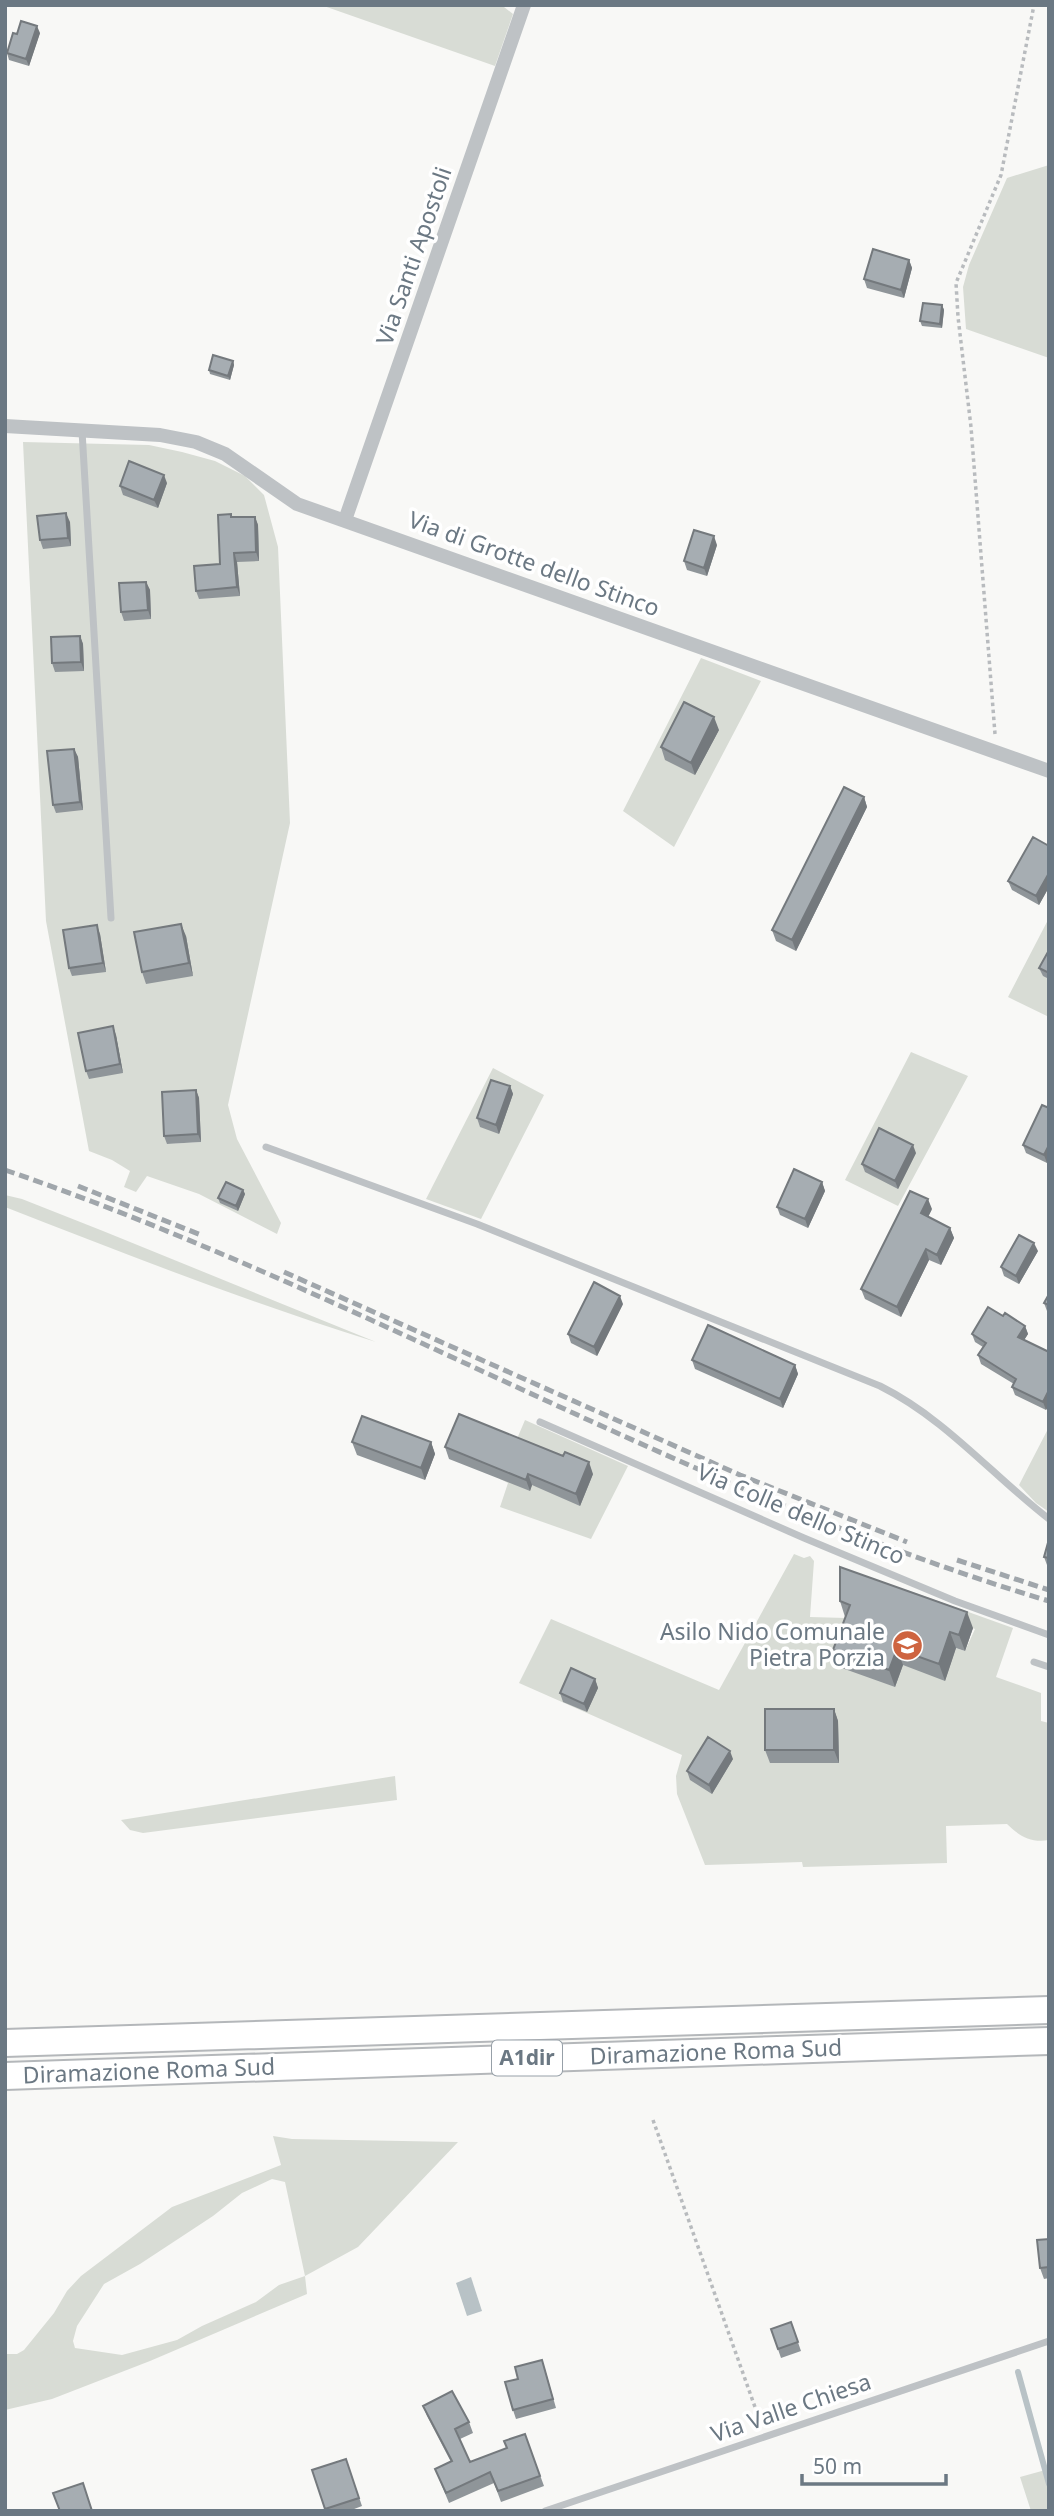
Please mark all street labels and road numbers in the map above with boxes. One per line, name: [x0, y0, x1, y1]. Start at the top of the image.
street label: Via Santi Apostoli: [368, 162, 459, 349]
street label: Via di Grotte dello Stinco: [404, 503, 664, 623]
street label: Via Colle dello Stinco: [693, 1455, 910, 1571]
street label: Diramazione Roma Sud: [589, 2031, 843, 2071]
road number: A1dir: [492, 2040, 562, 2076]
street label: Diramazione Roma Sud: [22, 2050, 276, 2090]
street label: Via Valle Chiesa: [706, 2365, 875, 2449]

